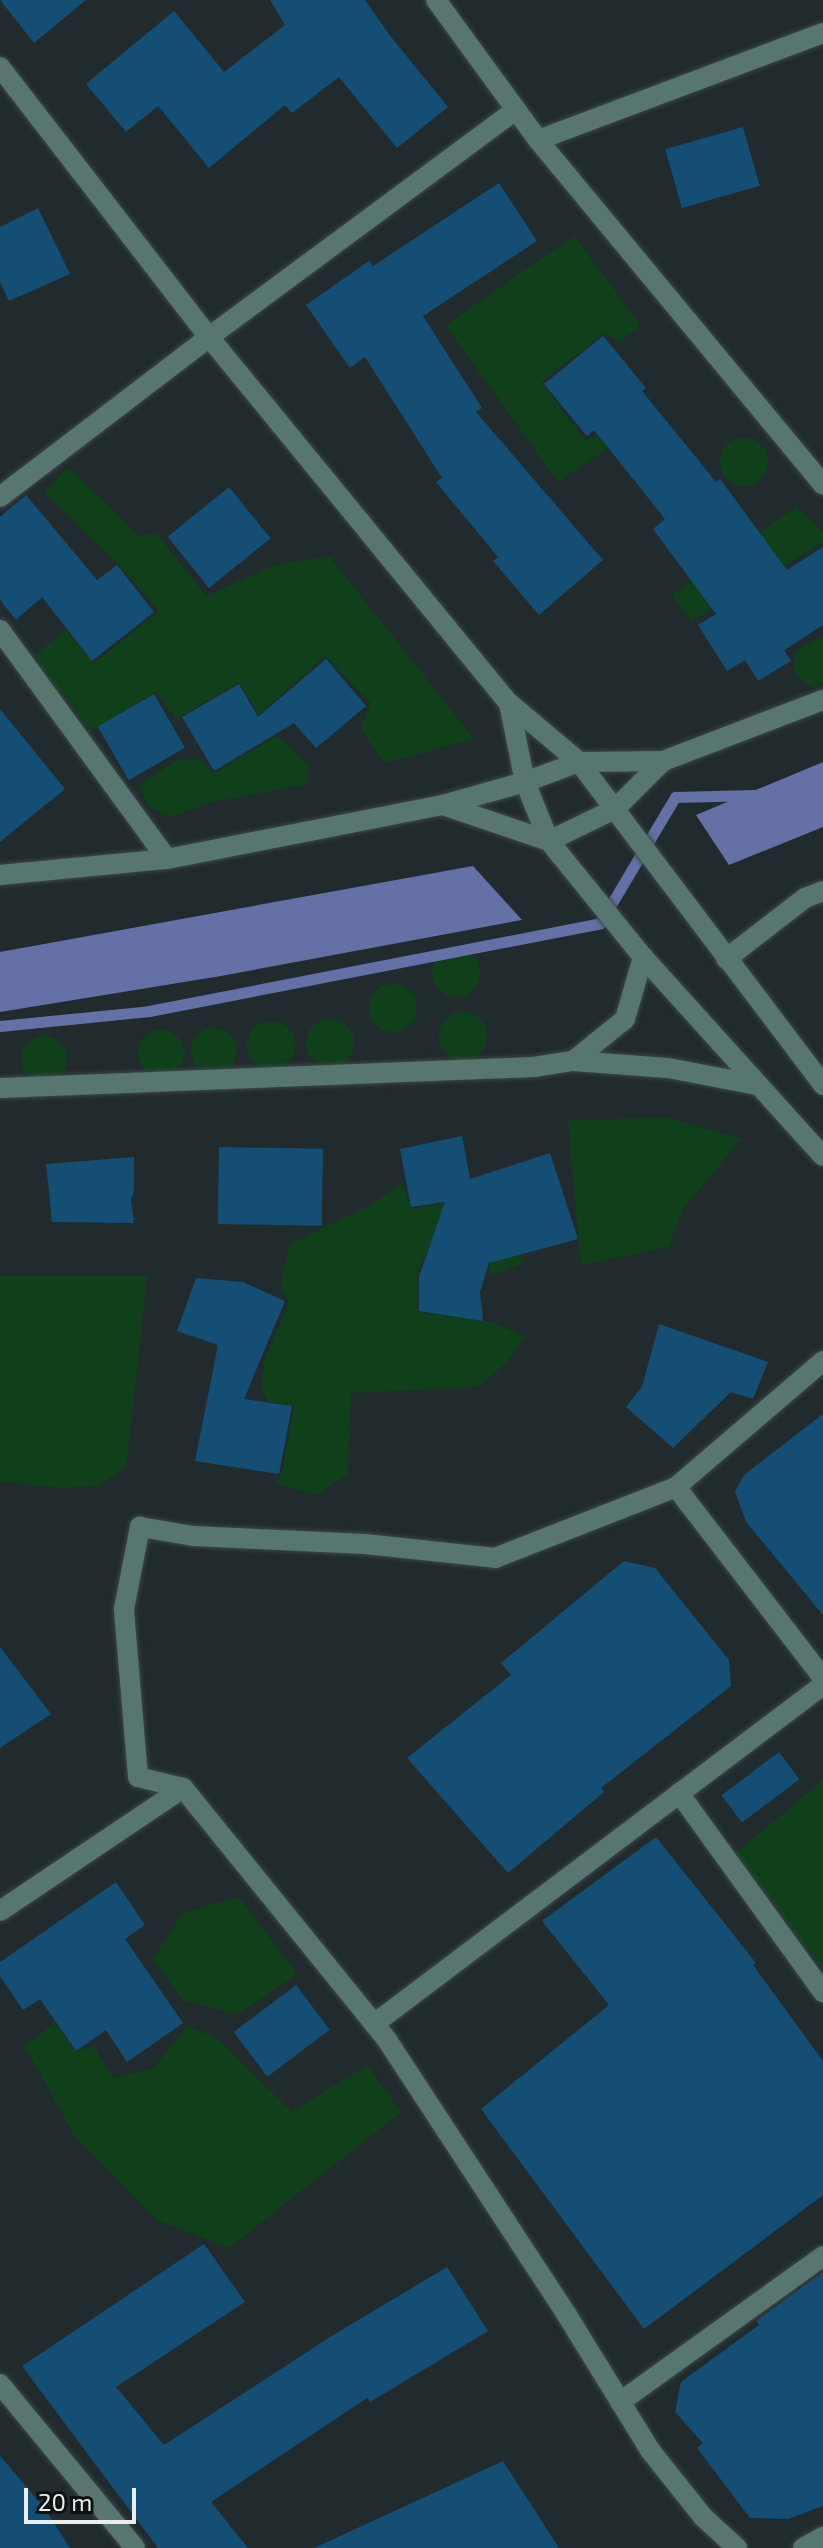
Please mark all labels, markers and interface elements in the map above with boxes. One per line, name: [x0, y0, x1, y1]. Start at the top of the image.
scale bar: [28, 2472, 140, 2522]
text: 20 m: [38, 2487, 92, 2516]

